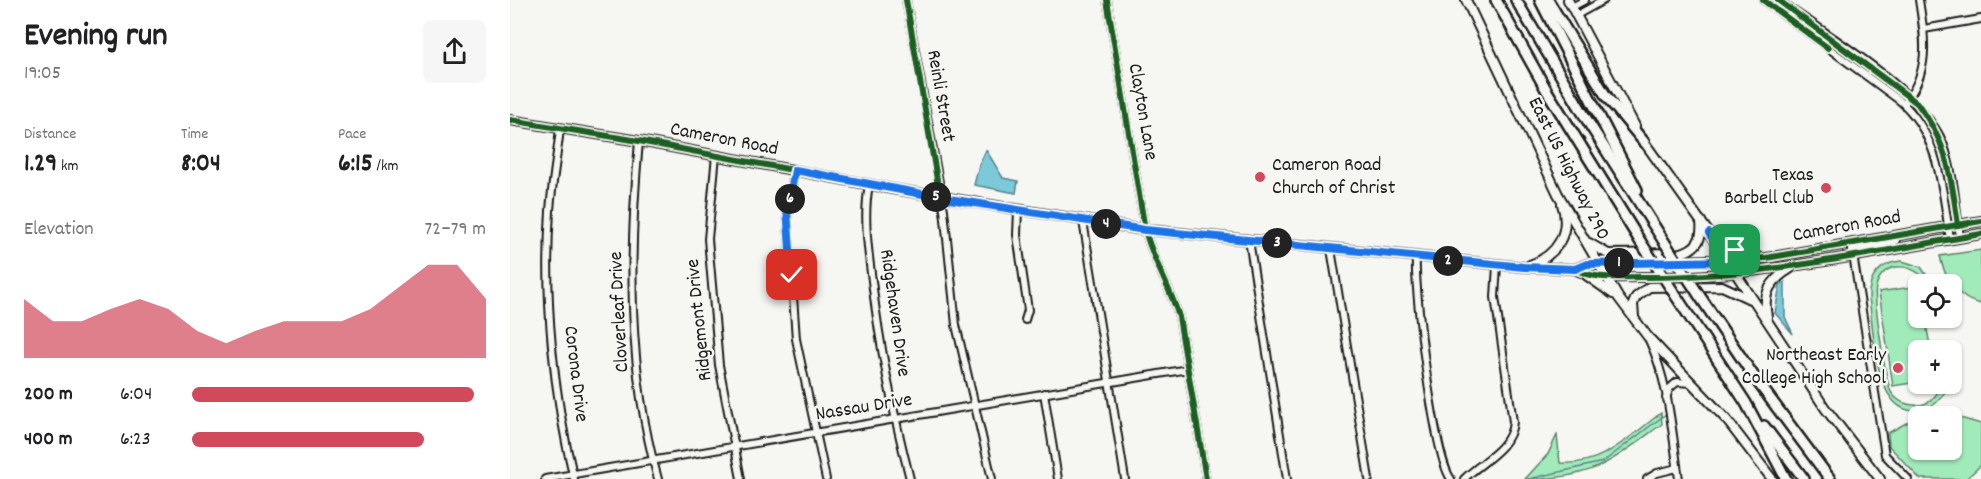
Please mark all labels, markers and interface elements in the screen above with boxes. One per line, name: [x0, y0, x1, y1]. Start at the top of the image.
text: Evening run: [24, 14, 168, 61]
button: share: [423, 20, 486, 83]
street label: Reinli Street: [918, 48, 962, 144]
text: 19:05: [24, 60, 61, 88]
street label: Clayton Lane: [1120, 61, 1164, 163]
street label: East US Highway 290: [1520, 92, 1616, 246]
street label: Cameron Road: [668, 116, 780, 164]
text: Distance: [24, 123, 76, 146]
text: Time: [181, 123, 208, 146]
text: Pace: [338, 123, 366, 146]
text: 1.29: [24, 146, 57, 183]
text: 8:04: [181, 146, 221, 183]
text: 6:15: [338, 146, 373, 183]
place label: Cameron Road Church of Christ: [1272, 152, 1395, 203]
text: km: [57, 155, 79, 178]
text: /km: [373, 155, 399, 178]
place label: Texas Barbell Club: [1724, 162, 1814, 213]
marker: Cameron Road Church of Christ: [1253, 170, 1267, 184]
marker: Texas Barbell Club: [1819, 181, 1833, 195]
pin: 5: [921, 182, 951, 212]
pin: 6: [775, 184, 805, 214]
text: 5: [932, 185, 940, 208]
text: 6: [786, 187, 794, 210]
street label: Cameron Road: [1791, 204, 1903, 250]
pin: 4: [1091, 209, 1121, 239]
text: 4: [1103, 212, 1109, 235]
text: Elevation: [24, 216, 94, 244]
text: 72–79 m: [425, 216, 486, 244]
pin: [1709, 224, 1760, 275]
pin: 3: [1262, 228, 1292, 258]
text: 3: [1273, 231, 1281, 254]
icon: arrive: [1718, 233, 1751, 266]
pin: 2: [1433, 246, 1463, 276]
street label: Ridgehaven Drive: [871, 247, 917, 379]
pin: 1: [1604, 248, 1634, 278]
pin: [766, 249, 817, 300]
text: 2: [1445, 249, 1452, 272]
street label: Cloverleaf Drive: [603, 251, 637, 373]
text: 1: [1617, 251, 1621, 274]
street label: Ridgemont Drive: [680, 257, 720, 382]
icon: check: [775, 258, 808, 291]
map controls: [1908, 274, 1962, 460]
button: locate: [1908, 274, 1962, 328]
street label: Corona Drive: [555, 324, 595, 424]
button: +: [1908, 340, 1962, 394]
place label: Northeast Early College High School: [1742, 342, 1887, 393]
marker: Northeast Early College High School: [1891, 361, 1905, 375]
text: 200 m: [24, 381, 73, 409]
text: 6:04: [120, 381, 152, 409]
street label: Nassau Drive: [814, 387, 914, 429]
button: −: [1908, 406, 1962, 460]
text: 400 m: [24, 426, 72, 454]
text: 6:23: [120, 426, 151, 454]

